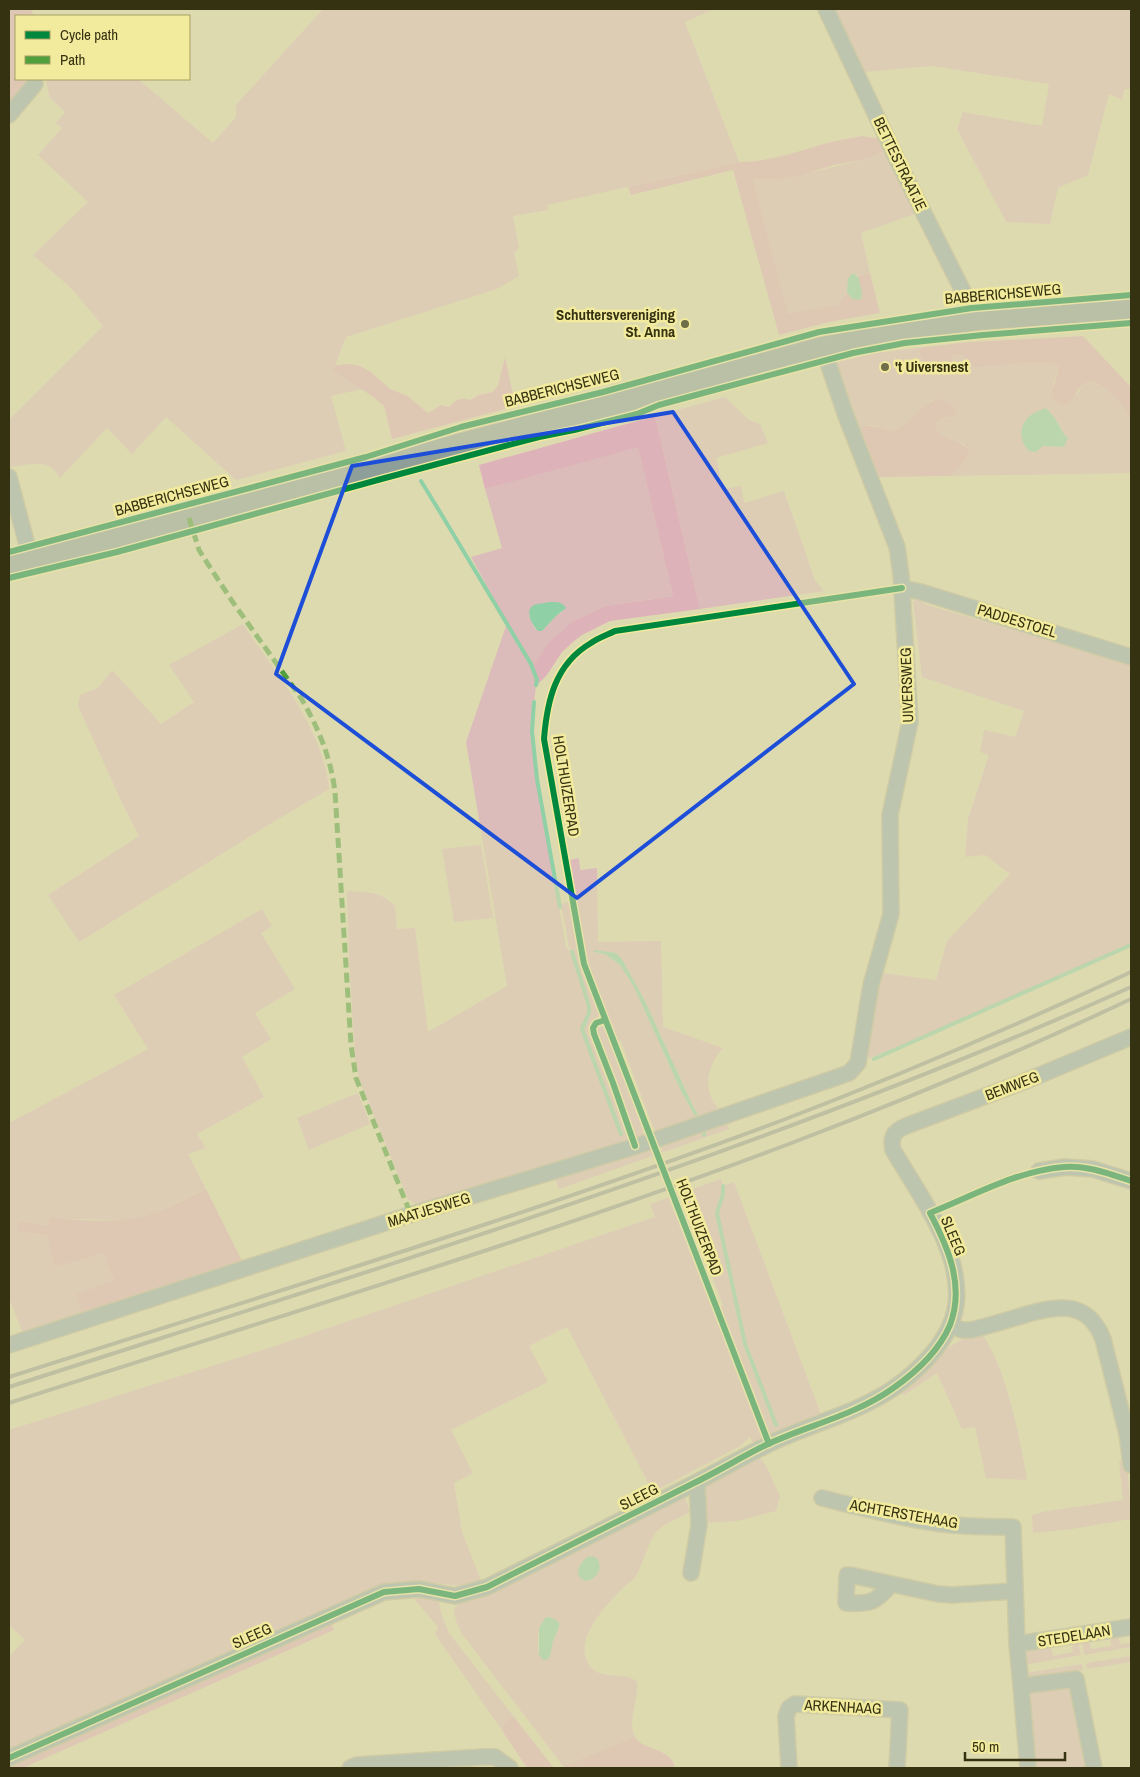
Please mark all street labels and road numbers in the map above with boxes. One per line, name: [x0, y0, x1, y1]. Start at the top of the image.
street label: BETTESTRAATJE: [869, 114, 932, 214]
street label: BABBERICHSEWEG: [944, 278, 1062, 309]
street label: BABBERICHSEWEG: [503, 363, 621, 412]
street label: BABBERICHSEWEG: [113, 470, 231, 521]
street label: PADDESTOEL: [975, 599, 1059, 643]
street label: UIVERSWEG: [895, 647, 918, 723]
street label: HOLTHUIZERPAD: [548, 734, 585, 838]
street label: BEMWEG: [982, 1066, 1042, 1105]
street label: HOLTHUIZERPAD: [671, 1175, 728, 1278]
street label: MAATJESWEG: [385, 1187, 473, 1232]
street label: SLEEG: [936, 1213, 971, 1259]
street label: SLEEG: [616, 1478, 662, 1515]
street label: ACHTERSTEHAAG: [847, 1493, 960, 1533]
street label: SLEEG: [229, 1618, 275, 1653]
street label: STEDELAAN: [1036, 1619, 1112, 1652]
street label: ARKENHAAG: [803, 1694, 882, 1719]

